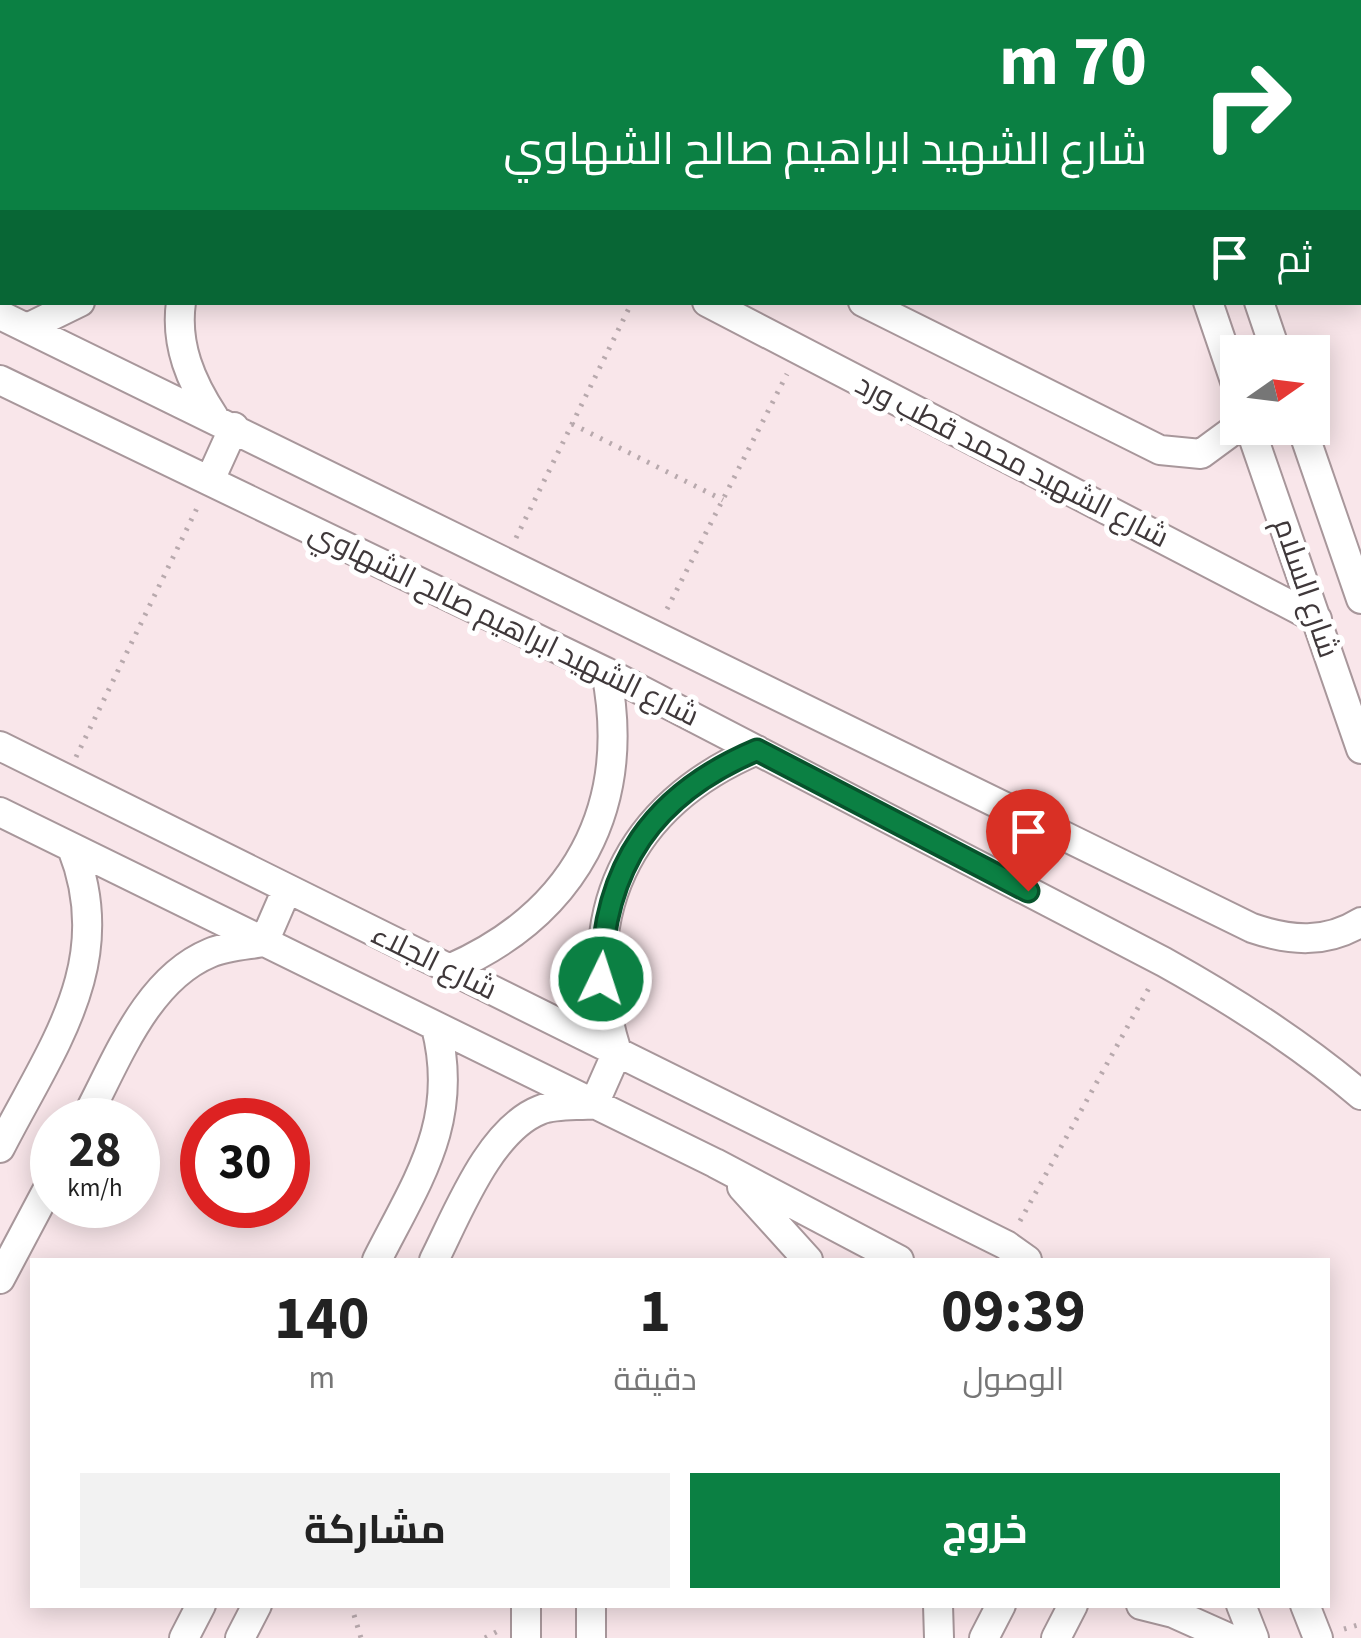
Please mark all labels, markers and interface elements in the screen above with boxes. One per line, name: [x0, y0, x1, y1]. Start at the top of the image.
text: 70 m: [999, 12, 1147, 112]
icon: right: [1182, 40, 1312, 170]
text: شارع الشهيد ابراهيم صالح الشهاوي: [503, 118, 1147, 182]
icon: arrive: [1202, 230, 1257, 285]
text: ثم: [1277, 233, 1312, 287]
north arrow: [1220, 335, 1330, 445]
map controls: [1220, 335, 1330, 445]
street label: شارع الشهيد محمد قطب ورد: [848, 363, 1176, 559]
street label: شارع الشهيد ابراهيم صالح الشهاوي: [301, 511, 706, 738]
street label: شارع السلام: [1262, 512, 1350, 664]
pin: [986, 789, 1071, 892]
icon: arrive: [1001, 804, 1056, 859]
street label: شارع الجلاء: [364, 913, 504, 1011]
position arrow: [549, 927, 653, 1031]
speed limit sign: 30: [180, 1098, 310, 1228]
text: 28: [69, 1115, 121, 1186]
text: km/h: [67, 1170, 123, 1206]
text: 1: [639, 1270, 671, 1355]
text: 09:39: [941, 1270, 1086, 1355]
text: 140: [274, 1277, 369, 1362]
text: m: [309, 1355, 335, 1401]
text: دقيقة: [614, 1357, 697, 1403]
text: الوصول: [962, 1357, 1064, 1403]
button: مشاركة: [80, 1473, 670, 1588]
button: خروج: [690, 1473, 1280, 1588]

